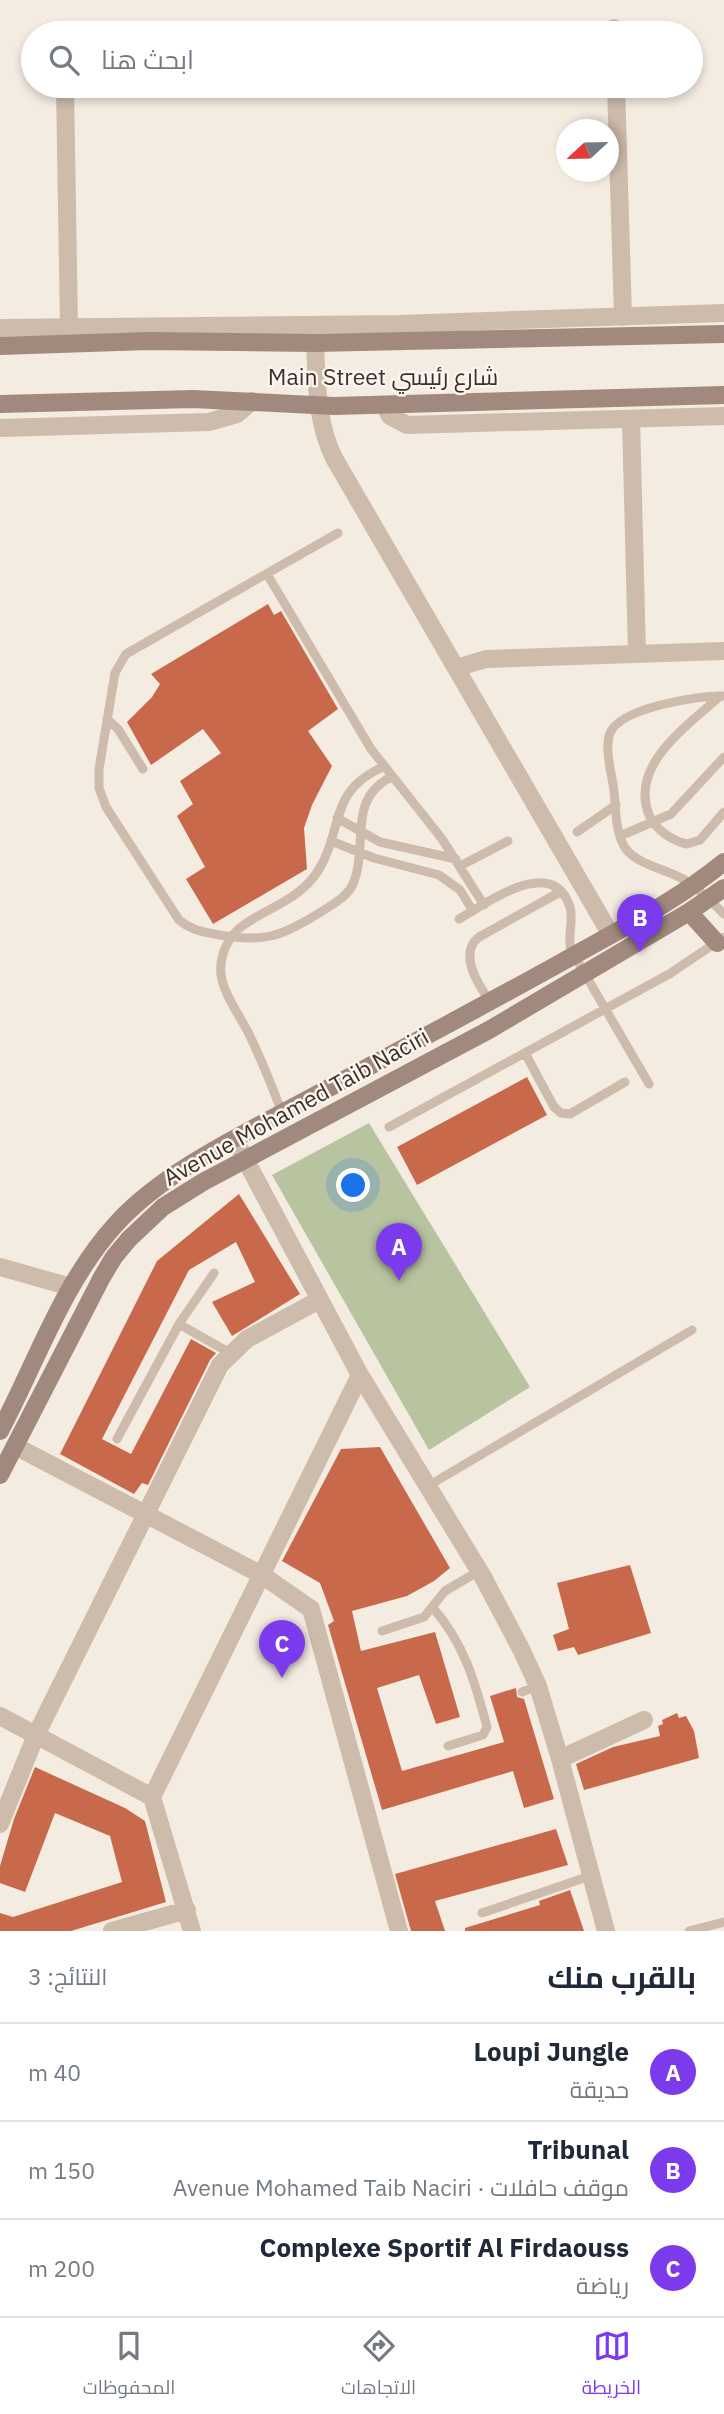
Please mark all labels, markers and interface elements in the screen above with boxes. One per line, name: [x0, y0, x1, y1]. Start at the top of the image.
search box: [21, 21, 703, 98]
icon: search: [45, 41, 83, 79]
text: ابحث هنا: [101, 42, 194, 76]
north arrow: [556, 119, 619, 182]
street label: Main Street شارع رئيسي: [268, 361, 498, 394]
pin: B: [617, 894, 663, 952]
street label: Avenue Mohamed Taib Naciri: [157, 1021, 434, 1192]
your location: [336, 1168, 370, 1202]
pin: A: [376, 1223, 422, 1281]
pin: C: [259, 1620, 305, 1678]
text: بالقرب منك: [547, 1957, 696, 1996]
text: النتائج: 3: [28, 1961, 107, 1991]
text: Loupi Jungle: [474, 2034, 629, 2068]
text: 40 m: [28, 2057, 81, 2087]
text: A: [665, 2057, 681, 2087]
text: حديقة: [570, 2074, 629, 2104]
text: Tribunal: [528, 2132, 629, 2166]
text: 150 m: [28, 2155, 95, 2185]
text: B: [665, 2155, 681, 2185]
text: موقف حافلات · Avenue Mohamed Taib Naciri: [173, 2172, 629, 2202]
text: Complexe Sportif Al Firdaouss: [260, 2230, 629, 2264]
text: 200 m: [28, 2253, 95, 2283]
text: C: [666, 2253, 681, 2283]
text: رياضة: [576, 2270, 629, 2300]
tab: المحفوظات: [83, 2327, 175, 2405]
tab: الاتجاهات: [341, 2327, 416, 2405]
tab: الخريطة: [582, 2327, 641, 2405]

